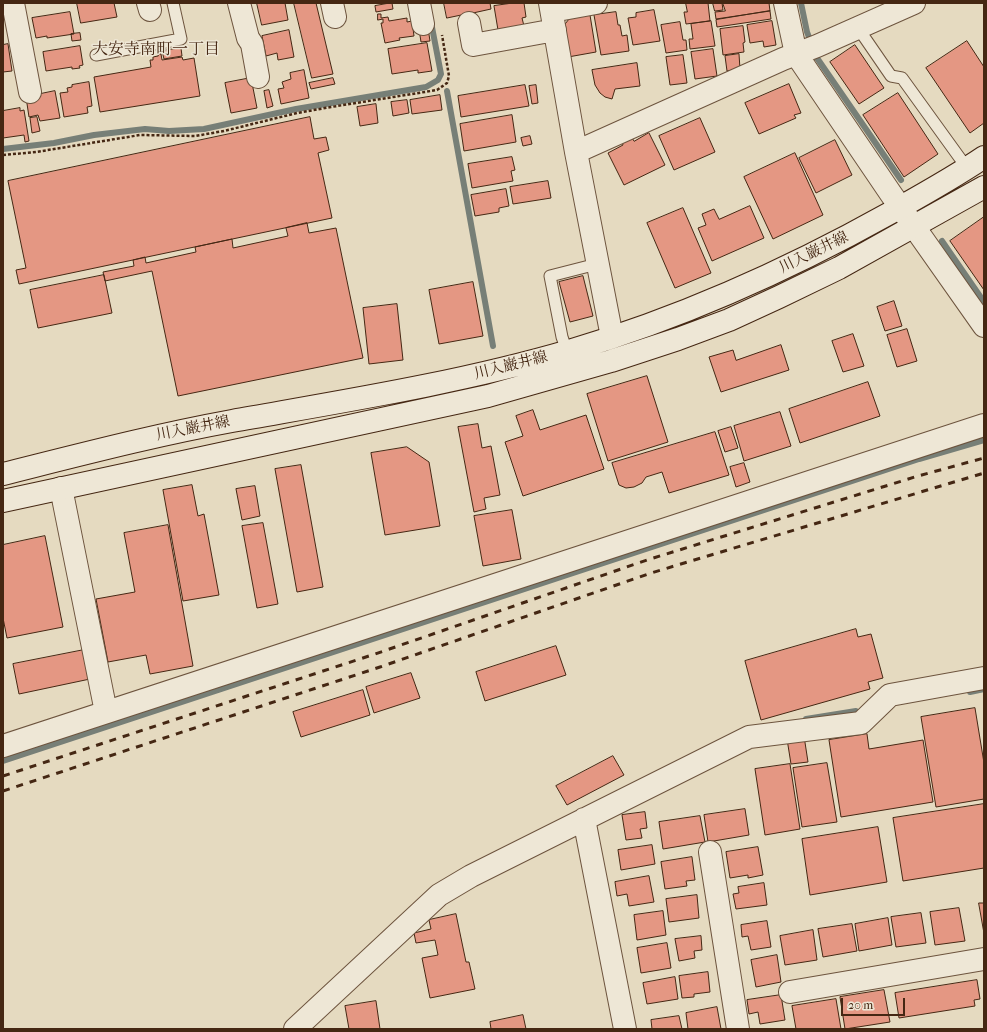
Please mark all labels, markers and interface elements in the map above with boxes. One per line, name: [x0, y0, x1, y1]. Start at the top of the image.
district label: 大安寺南町一丁目: [92, 40, 220, 60]
street label: 川入巌井線: [776, 228, 852, 278]
street label: 川入巌井線: [472, 348, 550, 384]
street label: 川入巌井線: [154, 413, 232, 445]
scale bar: [843, 990, 907, 1016]
text: 20 m: [848, 998, 873, 1012]

